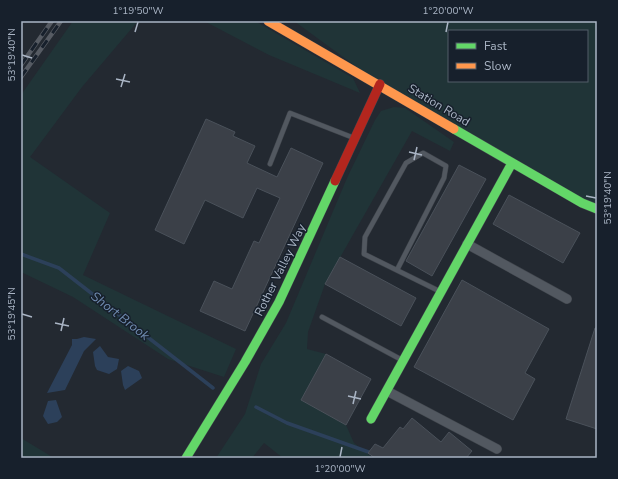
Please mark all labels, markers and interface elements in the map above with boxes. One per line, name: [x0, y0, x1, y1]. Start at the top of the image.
text: 1°19'50"W: [113, 4, 163, 18]
text: 1°20'00"W: [423, 4, 473, 18]
text: 53°19'40"N: [5, 28, 19, 82]
legend: [448, 30, 588, 82]
text: Fast: [484, 38, 507, 54]
text: Slow: [484, 58, 512, 74]
street label: Station Road: [405, 80, 473, 130]
text: 53°19'40"N: [601, 171, 615, 225]
street label: Rother Valley Way: [251, 220, 310, 319]
text: 53°19'45"N: [5, 287, 19, 341]
water label: Short Brook: [87, 287, 153, 345]
text: 1°20'00"W: [315, 462, 365, 476]

